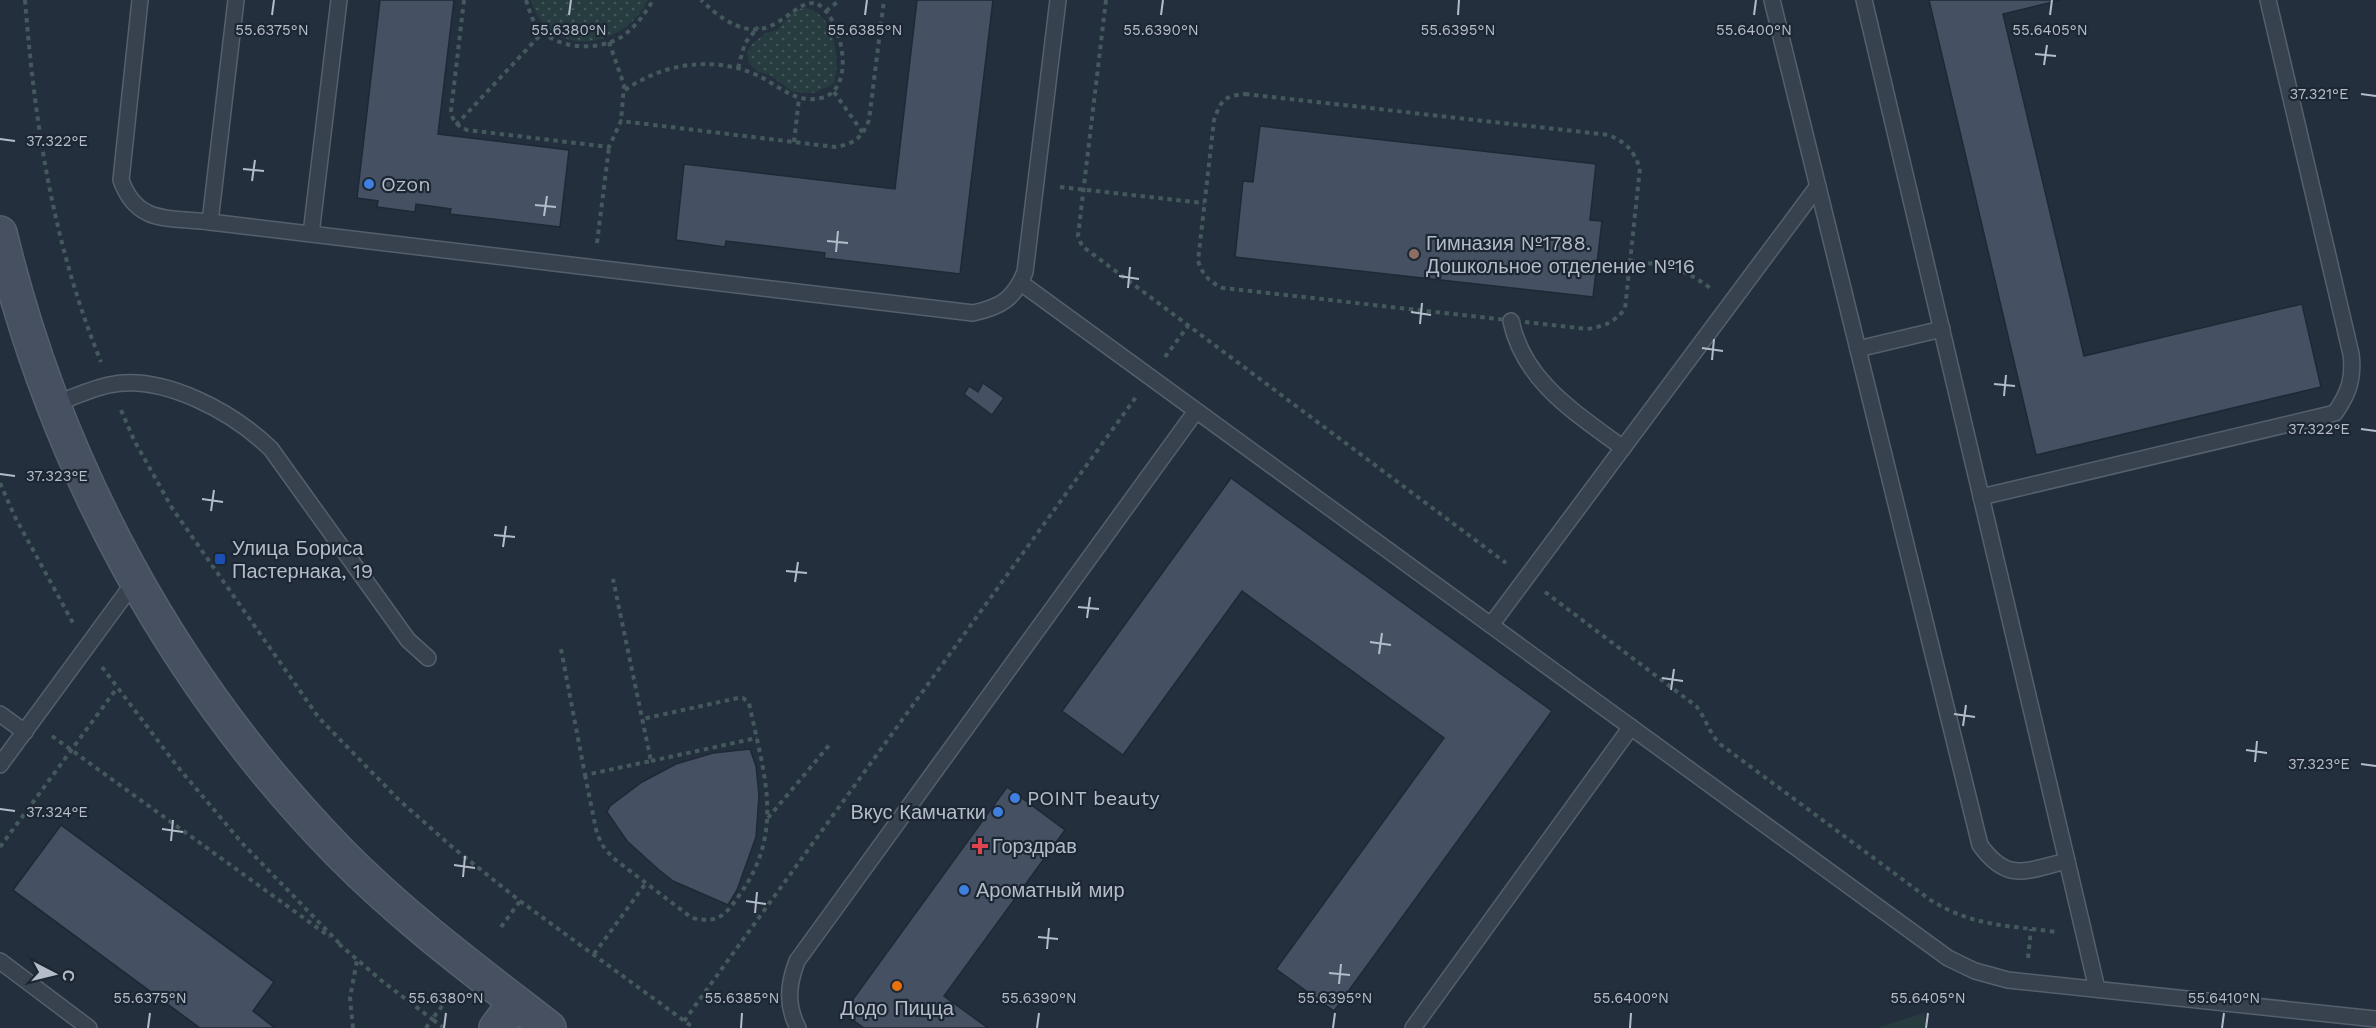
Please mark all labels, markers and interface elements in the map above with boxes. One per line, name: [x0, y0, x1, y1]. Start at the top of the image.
text: 55.6375°N: [235, 21, 309, 39]
text: 55.6380°N: [531, 21, 607, 39]
text: 55.6385°N: [828, 21, 902, 39]
text: 55.6390°N: [1123, 21, 1199, 39]
text: 55.6395°N: [1421, 21, 1496, 39]
text: 55.6400°N: [1716, 21, 1792, 39]
text: 55.6405°N: [2012, 21, 2088, 39]
text: 37.321°E: [2290, 85, 2348, 103]
text: 37.322°E: [26, 132, 88, 150]
place label: Ozon: [381, 172, 431, 196]
marker: Ozon: [362, 177, 376, 191]
place label: Гимназия №1788. Дошкольное отделение №16: [1426, 231, 1695, 278]
marker: Гимназия №1788. Дошкольное отделение №16: [1407, 247, 1421, 261]
text: 37.322°E: [2288, 420, 2350, 438]
text: 37.323°E: [26, 467, 88, 485]
place label: Улица Бориса Пастернака, 19: [232, 536, 373, 583]
marker: Улица Бориса Пастернака, 19: [213, 552, 227, 566]
text: 37.323°E: [2288, 755, 2350, 773]
place label: POINT beauty: [1027, 786, 1160, 810]
marker: POINT beauty: [1008, 791, 1022, 805]
place label: Вкус Камчатки: [850, 800, 986, 824]
text: 37.324°E: [26, 803, 88, 821]
marker: Вкус Камчатки: [991, 805, 1005, 819]
place label: Горздрав: [992, 834, 1077, 858]
marker: Горздрав: [973, 839, 987, 853]
place label: Ароматный мир: [976, 878, 1125, 902]
marker: Ароматный мир: [957, 883, 971, 897]
north arrow: [24, 944, 84, 1004]
text: С: [58, 969, 79, 983]
marker: Додо Пицца: [890, 979, 904, 993]
text: 55.6375°N: [113, 989, 187, 1007]
text: 55.6380°N: [408, 989, 484, 1007]
text: 55.6385°N: [705, 989, 779, 1007]
text: 55.6390°N: [1001, 989, 1077, 1007]
text: 55.6395°N: [1298, 989, 1373, 1007]
text: 55.6400°N: [1593, 989, 1669, 1007]
text: 55.6405°N: [1890, 989, 1966, 1007]
text: 55.6410°N: [2188, 989, 2260, 1007]
place label: Додо Пицца: [840, 996, 955, 1020]

